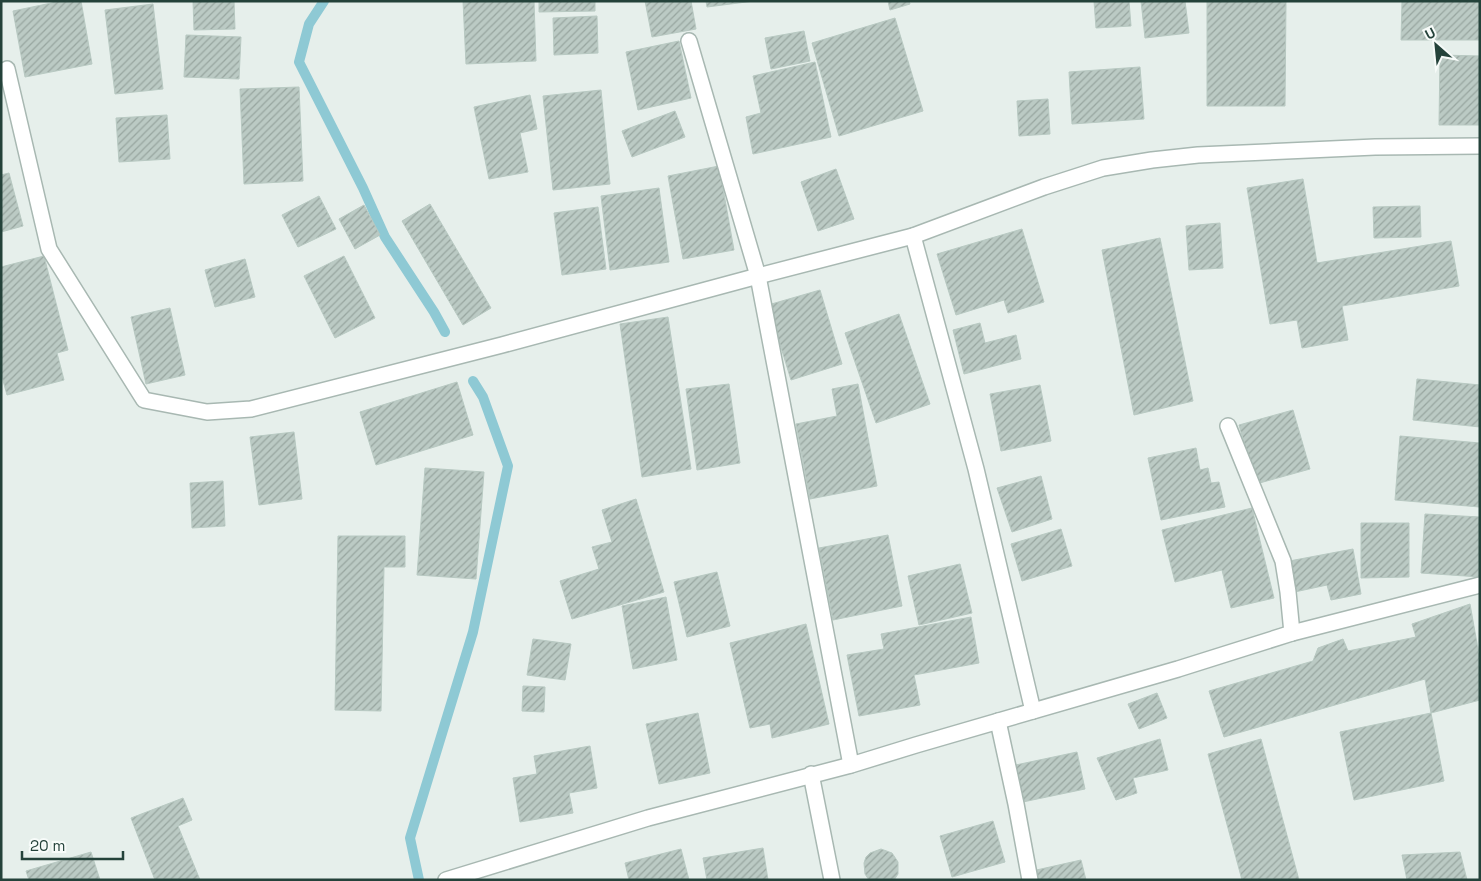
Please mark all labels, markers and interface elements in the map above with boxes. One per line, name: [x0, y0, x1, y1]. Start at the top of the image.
north arrow: [1411, 20, 1461, 70]
text: U: [1422, 23, 1438, 44]
scale bar: [22, 828, 124, 860]
text: 20 m: [30, 836, 65, 855]

